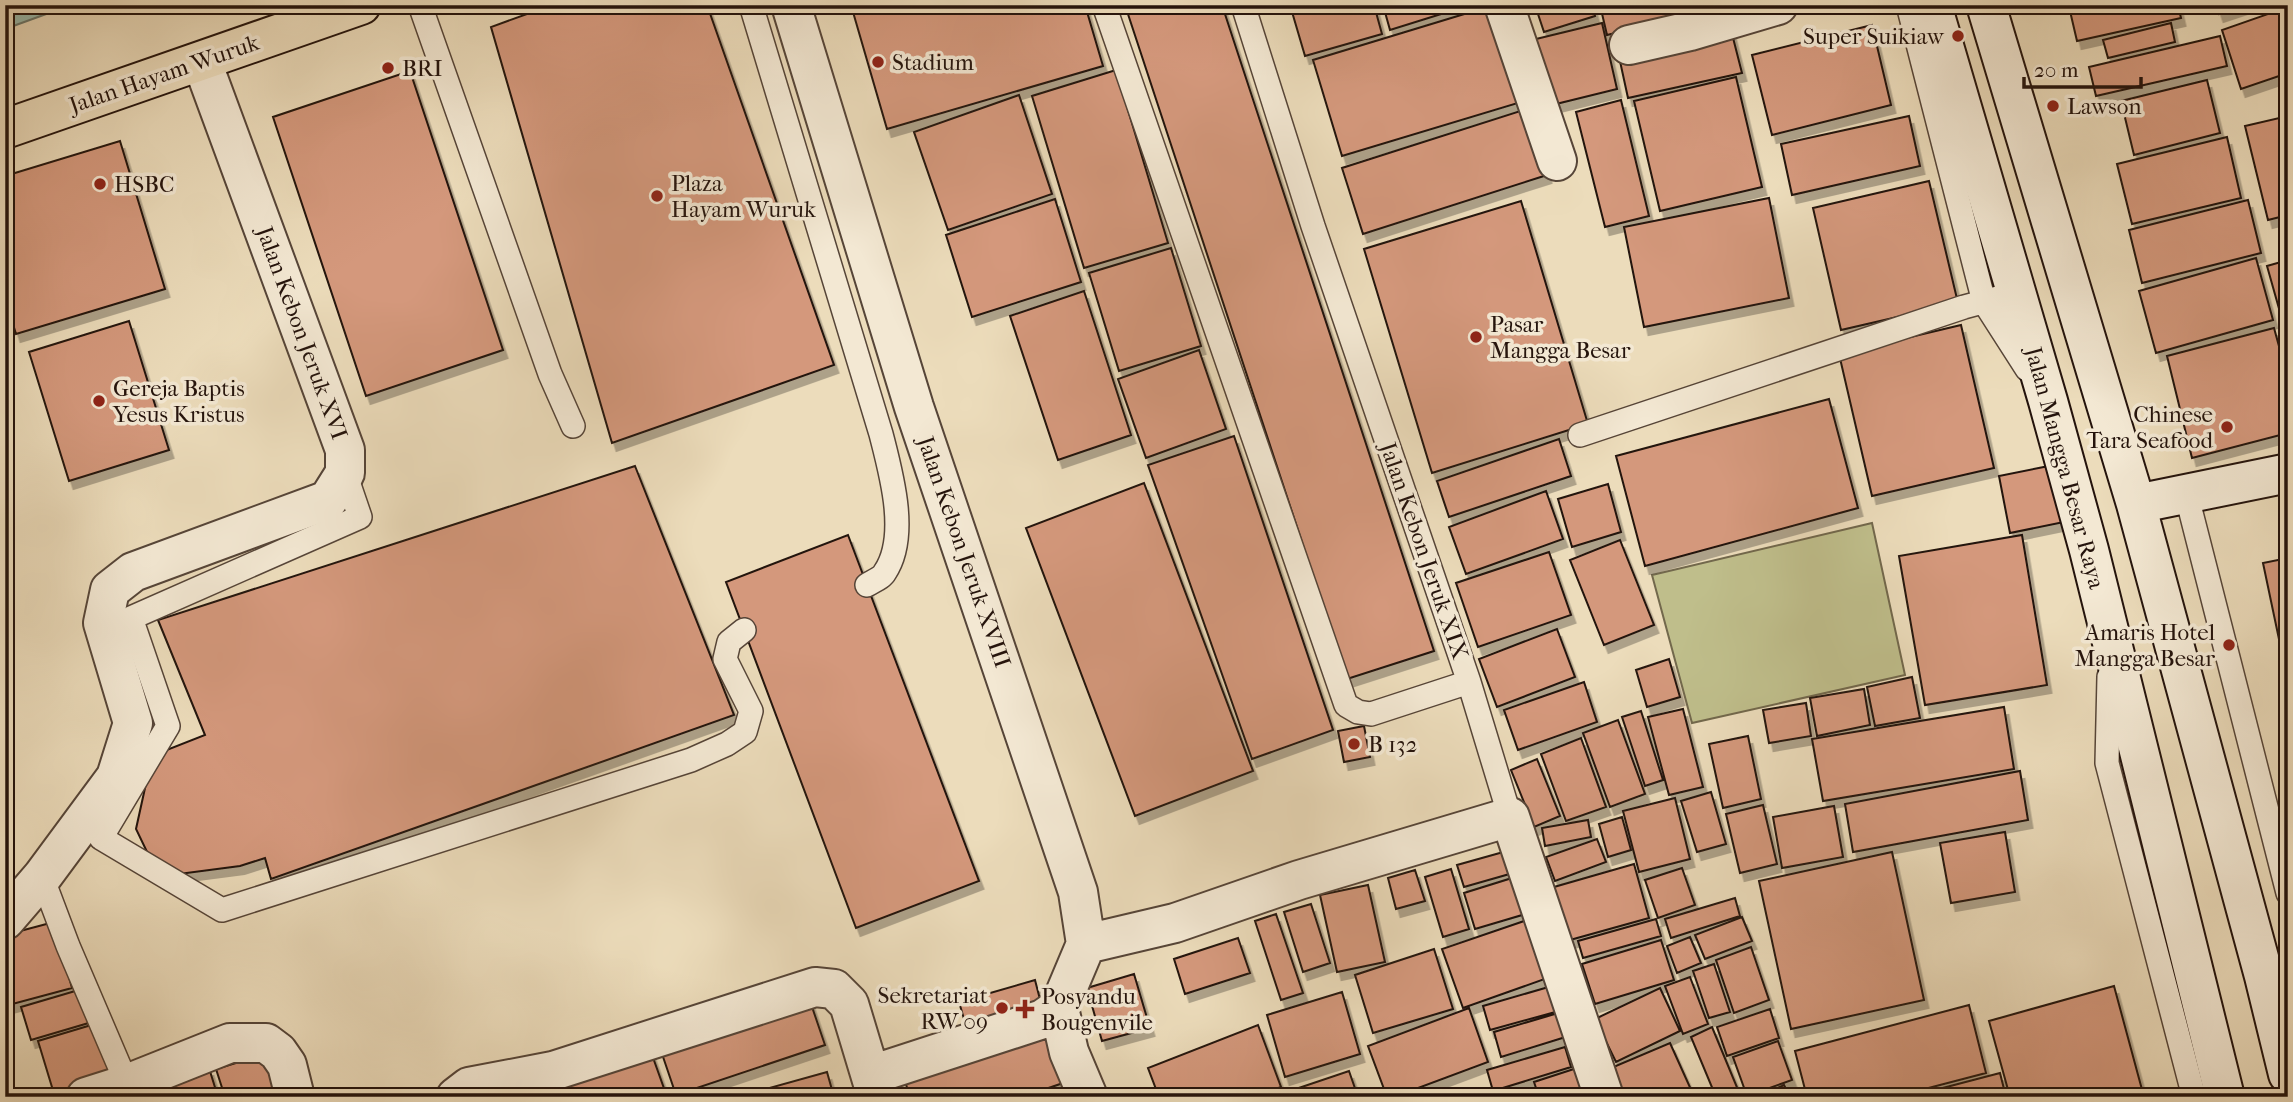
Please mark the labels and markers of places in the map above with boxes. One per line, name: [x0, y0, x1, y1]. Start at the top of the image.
place label: Super Suikiaw: [1803, 23, 1945, 50]
marker: Super Suikiaw: [1950, 28, 1966, 44]
place label: Stadium: [892, 49, 974, 76]
marker: Stadium: [870, 54, 886, 70]
place label: BRI: [402, 55, 443, 82]
marker: BRI: [380, 60, 396, 76]
place label: Lawson: [2067, 93, 2142, 120]
marker: Lawson: [2045, 98, 2061, 114]
place label: Plaza Hayam Wuruk: [671, 170, 817, 223]
place label: HSBC: [114, 171, 175, 198]
marker: HSBC: [92, 176, 108, 192]
marker: Plaza Hayam Wuruk: [649, 188, 665, 204]
place label: Pasar Mangga Besar: [1490, 311, 1631, 364]
marker: Pasar Mangga Besar: [1468, 329, 1484, 345]
place label: Gereja Baptis Yesus Kristus: [112, 375, 245, 428]
marker: Gereja Baptis Yesus Kristus: [91, 393, 107, 409]
place label: Chinese Tara Seafood: [2087, 401, 2213, 454]
marker: Chinese Tara Seafood: [2219, 419, 2235, 435]
place label: Amaris Hotel Mangga Besar: [2075, 619, 2216, 672]
marker: Amaris Hotel Mangga Besar: [2221, 637, 2237, 653]
place label: B 132: [1368, 731, 1418, 758]
marker: B 132: [1346, 736, 1362, 752]
place label: Sekretariat RW 09: [878, 982, 988, 1035]
place label: Posyandu Bougenvile: [1041, 983, 1153, 1036]
marker: Posyandu Bougenvile: [1015, 999, 1035, 1019]
marker: Sekretariat RW 09: [994, 1000, 1010, 1016]

